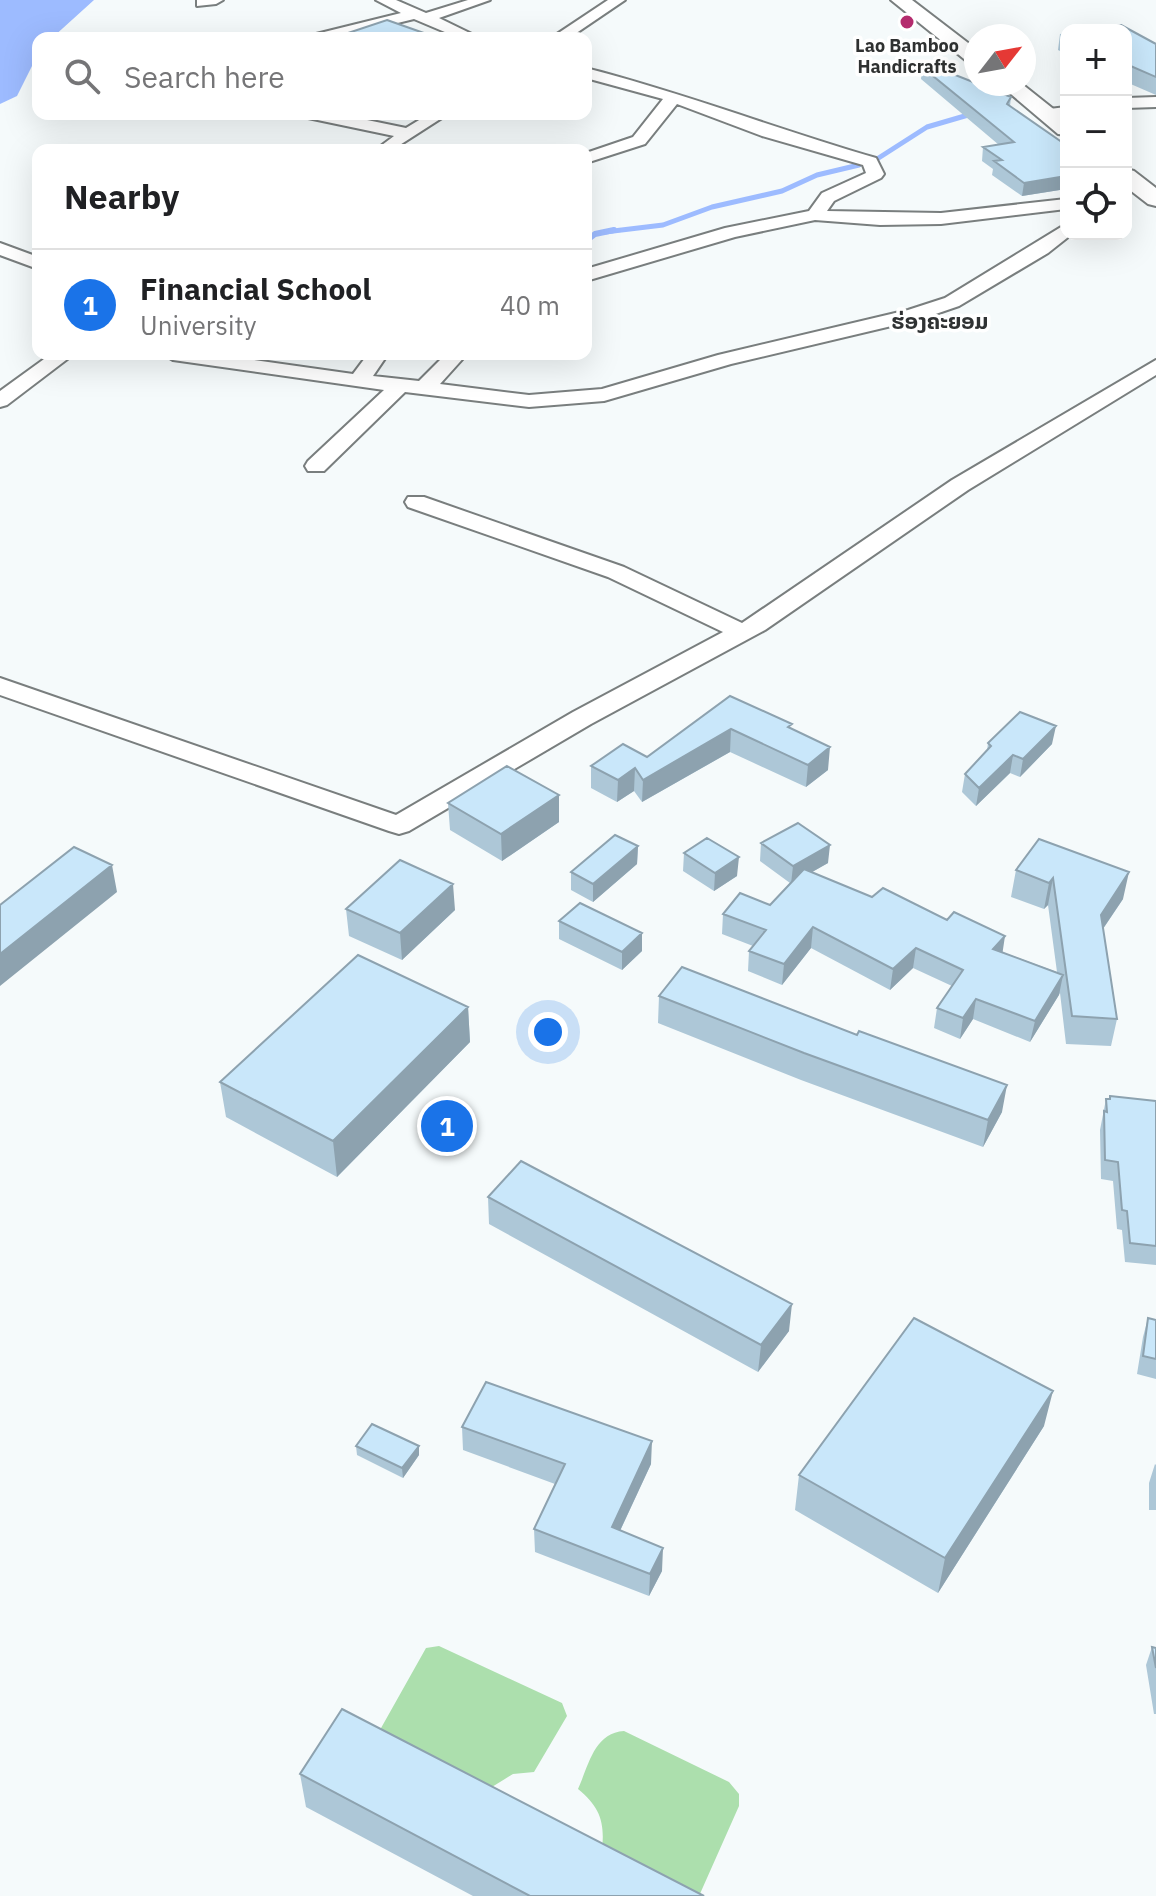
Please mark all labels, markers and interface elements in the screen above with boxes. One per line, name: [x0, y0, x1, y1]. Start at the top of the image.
marker: Lao Bamboo Handicrafts: [898, 13, 916, 31]
north arrow: [964, 24, 1036, 96]
map controls: [1060, 24, 1132, 240]
button: +: [1060, 24, 1132, 96]
search box: [32, 32, 592, 120]
place label: Lao Bamboo Handicrafts: [855, 34, 959, 78]
icon: search: [60, 54, 104, 98]
text: Search here: [124, 57, 285, 96]
button: −: [1060, 96, 1132, 168]
button: locate: [1060, 168, 1132, 240]
text: Nearby: [64, 174, 179, 218]
text: Financial School: [140, 269, 371, 308]
text: 1: [82, 288, 98, 322]
text: 40 m: [500, 288, 560, 322]
district label: ຮ່ອງຄະຍອມ: [892, 306, 988, 335]
text: University: [140, 308, 257, 342]
your location: [528, 1012, 568, 1052]
pin: 1: [421, 1096, 473, 1156]

